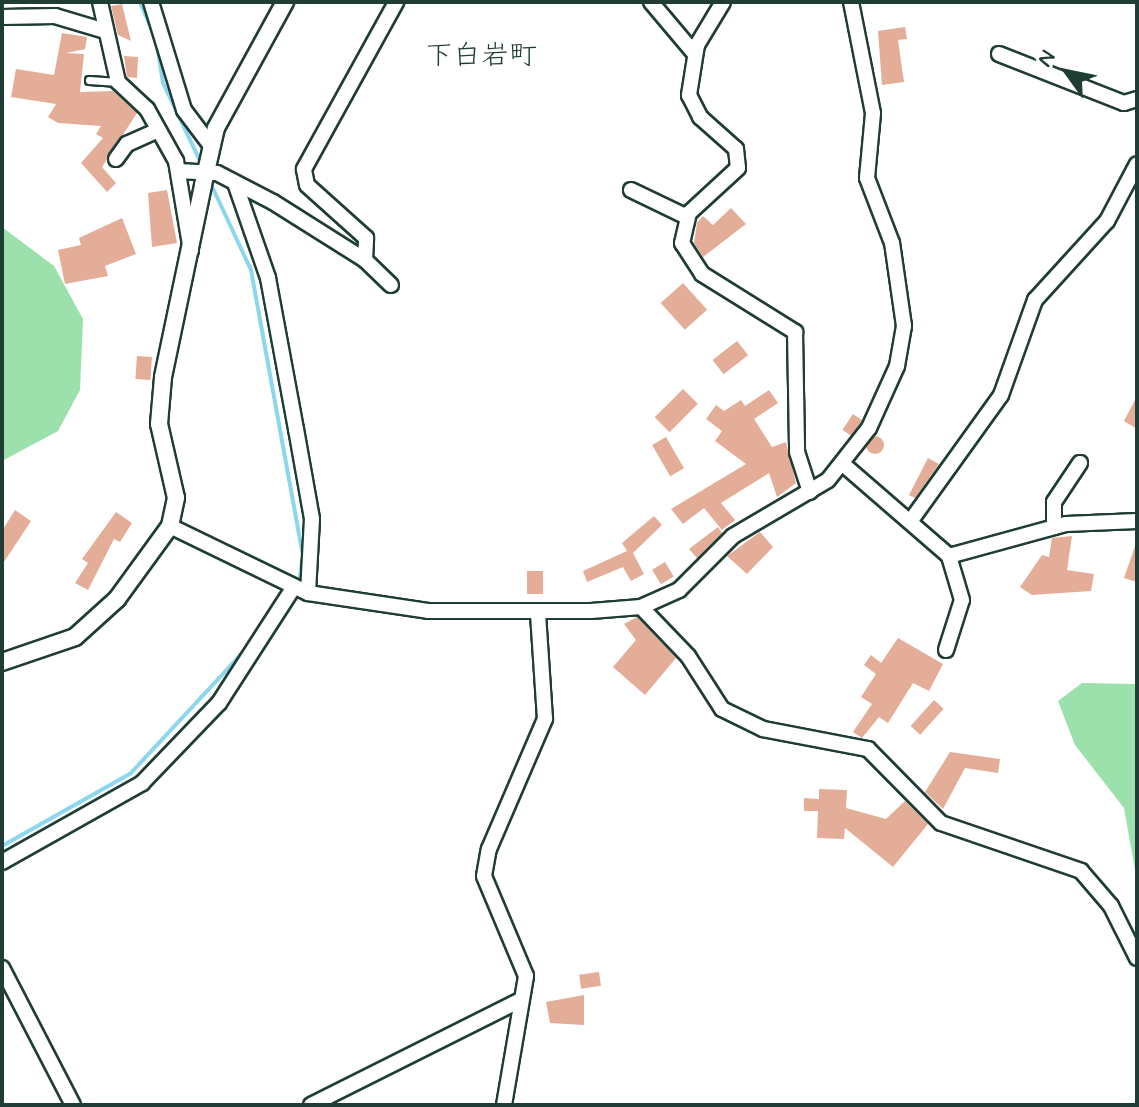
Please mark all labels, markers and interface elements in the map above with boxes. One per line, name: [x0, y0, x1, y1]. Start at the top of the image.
north arrow: [1027, 32, 1107, 112]
district label: 下白岩町: [425, 40, 537, 74]
text: N: [1031, 45, 1063, 73]

